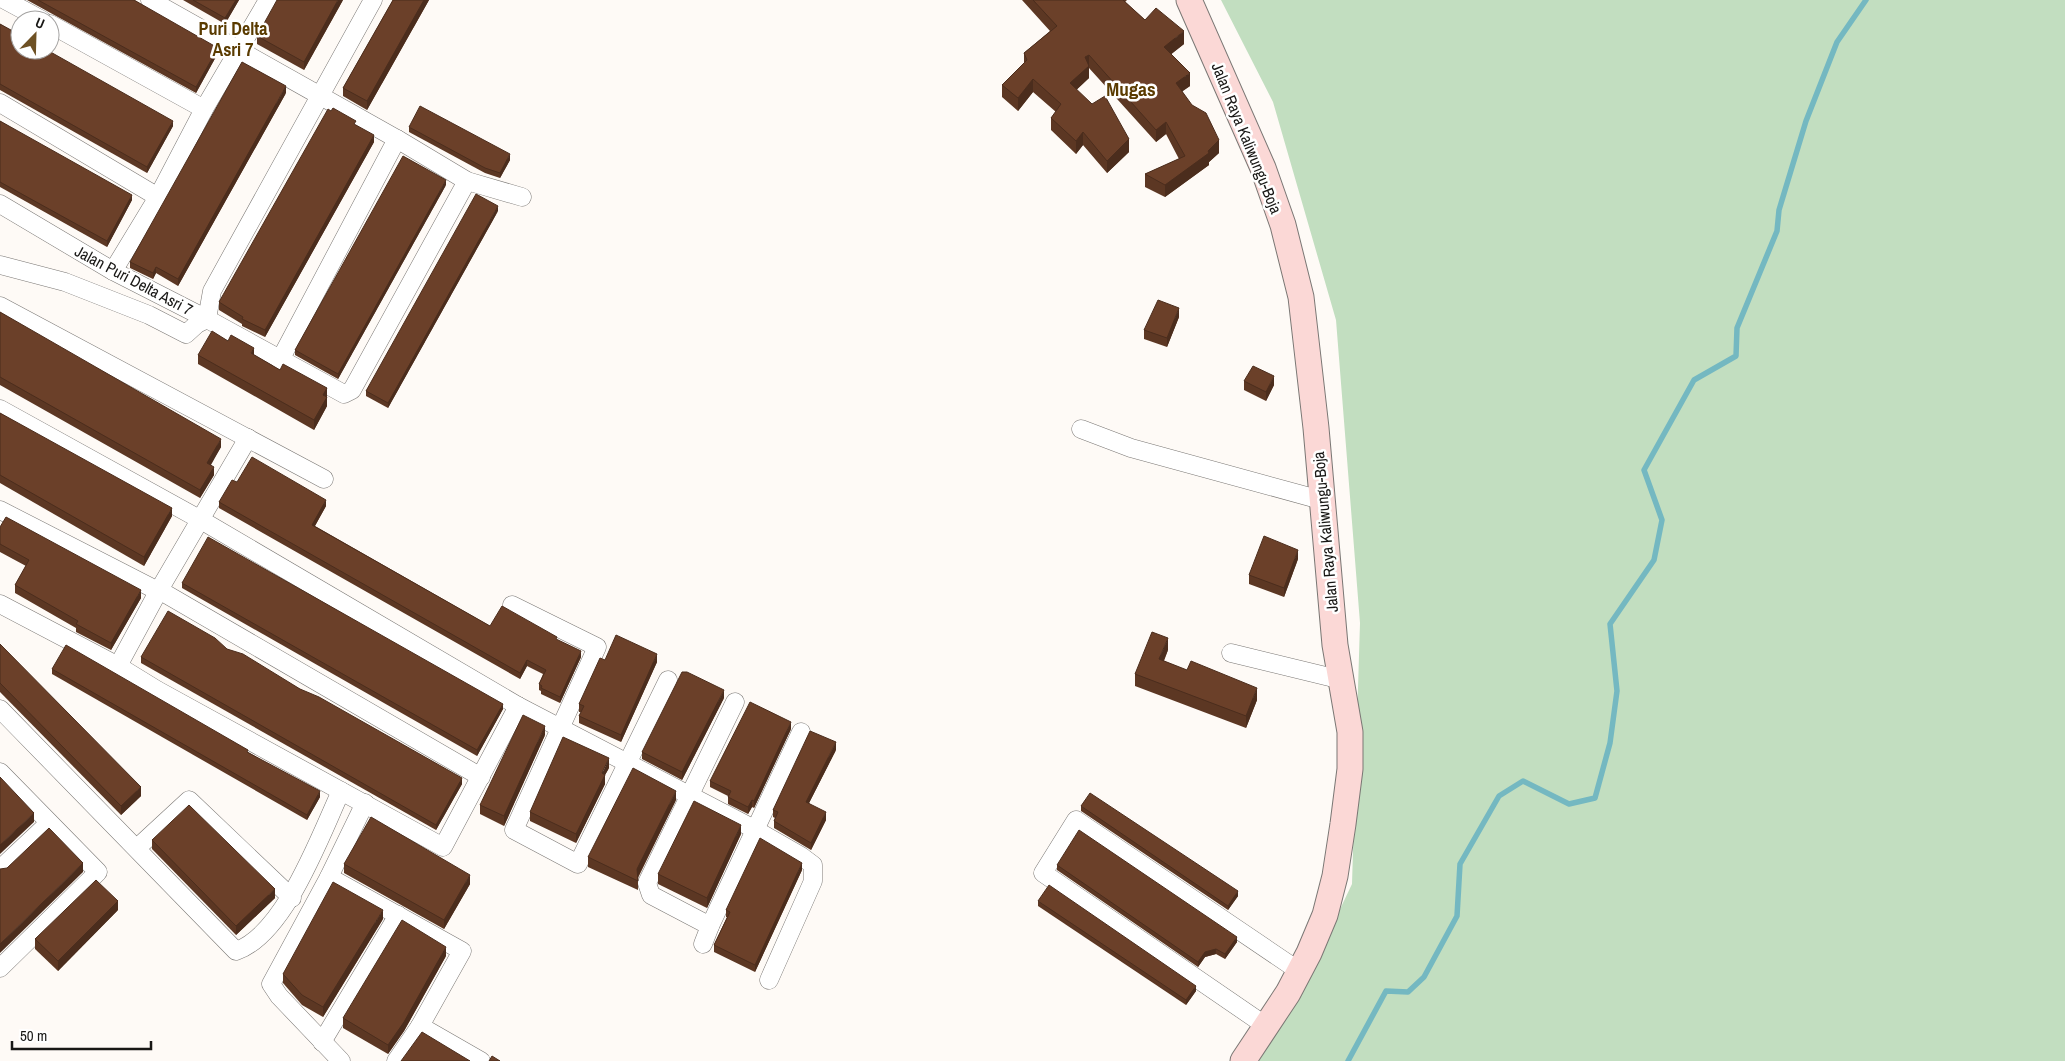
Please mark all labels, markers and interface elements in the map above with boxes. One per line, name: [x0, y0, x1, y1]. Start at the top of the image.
north arrow: [10, 10, 60, 60]
text: U: [33, 13, 47, 33]
district label: Puri Delta Asri 7: [199, 16, 268, 62]
street label: Jalan Raya Kaliwungu-Boja: [1207, 59, 1288, 217]
district label: Mugas: [1106, 76, 1156, 102]
street label: Jalan Puri Delta Asri 7: [71, 240, 197, 320]
street label: Jalan Raya Kaliwungu-Boja: [1307, 450, 1343, 613]
scale bar: [12, 1018, 151, 1050]
text: 50 m: [20, 1025, 47, 1046]

